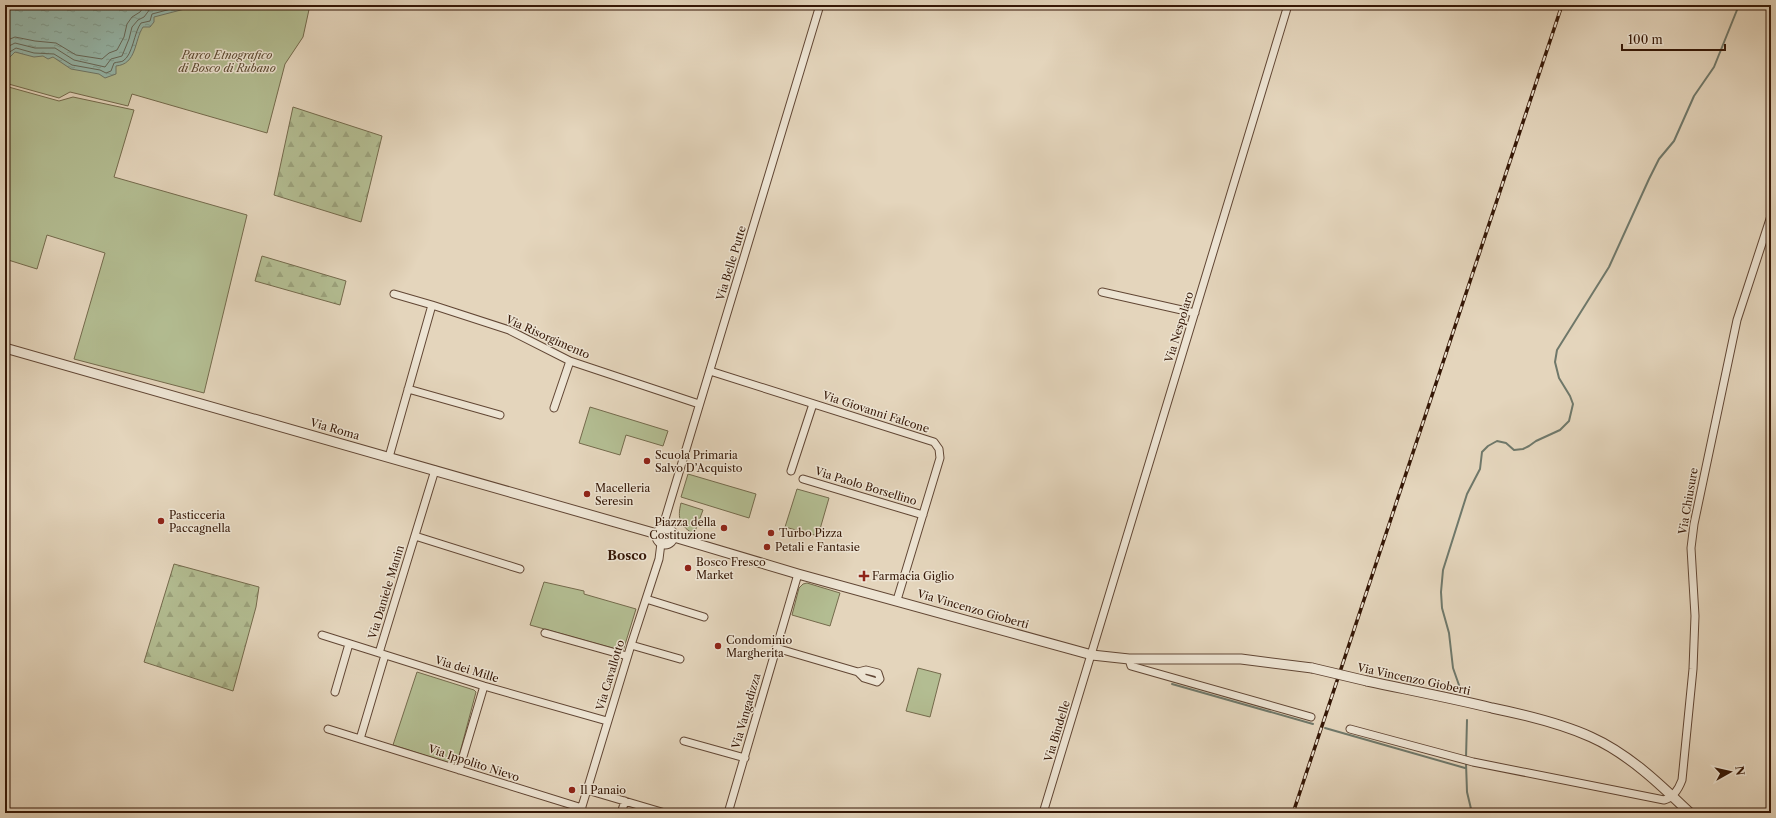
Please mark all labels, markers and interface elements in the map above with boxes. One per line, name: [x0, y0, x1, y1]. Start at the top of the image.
scale bar: [1622, 26, 1725, 52]
text: 100 m: [1628, 32, 1663, 47]
park label: Parco Etnografico di Bosco di Rubano: [178, 48, 276, 75]
street label: Via Belle Putte: [713, 224, 749, 303]
street label: Via Nespolaro: [1161, 290, 1197, 365]
street label: Via Risorgimento: [503, 312, 592, 362]
street label: Via Giovanni Falcone: [820, 388, 931, 436]
street label: Via Roma: [308, 415, 361, 443]
place label: Scuola Primaria Salvo D’Acquisto: [655, 448, 743, 475]
marker: Scuola Primaria Salvo D’Acquisto: [642, 456, 652, 466]
street label: Via Paolo Borsellino: [812, 464, 919, 508]
street label: Via Chiusure: [1675, 467, 1701, 536]
place label: Macelleria Seresin: [595, 481, 650, 508]
marker: Macelleria Seresin: [582, 489, 592, 499]
place label: Pasticceria Paccagnella: [169, 508, 231, 535]
place label: Piazza della Costituzione: [649, 515, 716, 542]
marker: Pasticceria Paccagnella: [156, 516, 166, 526]
marker: Piazza della Costituzione: [719, 523, 729, 533]
place label: Turbo Pizza: [779, 526, 843, 540]
marker: Turbo Pizza: [766, 528, 776, 538]
place label: Petali e Fantasie: [775, 540, 860, 554]
marker: Petali e Fantasie: [762, 542, 772, 552]
street label: Via Daniele Manin: [365, 543, 407, 642]
district label: Bosco: [607, 547, 647, 563]
place label: Bosco Fresco Market: [696, 555, 766, 582]
marker: Bosco Fresco Market: [683, 563, 693, 573]
place label: Farmacia Giglio: [872, 569, 955, 583]
marker: Farmacia Giglio: [859, 571, 869, 581]
street label: Via Vincenzo Gioberti: [915, 586, 1031, 632]
place label: Condominio Margherita: [726, 633, 792, 660]
street label: Via Cavallotto: [592, 638, 627, 713]
marker: Condominio Margherita: [713, 641, 723, 651]
street label: Via dei Mille: [432, 652, 501, 685]
street label: Via Vincenzo Gioberti: [1355, 660, 1473, 698]
street label: Via Vangadizza: [728, 671, 764, 751]
street label: Via Bindelle: [1041, 699, 1073, 764]
street label: Via Ippolito Nievo: [426, 741, 522, 784]
north arrow: [1710, 752, 1750, 792]
text: N: [1732, 765, 1748, 777]
place label: Il Panaio: [580, 783, 626, 797]
marker: Il Panaio: [567, 785, 577, 795]

